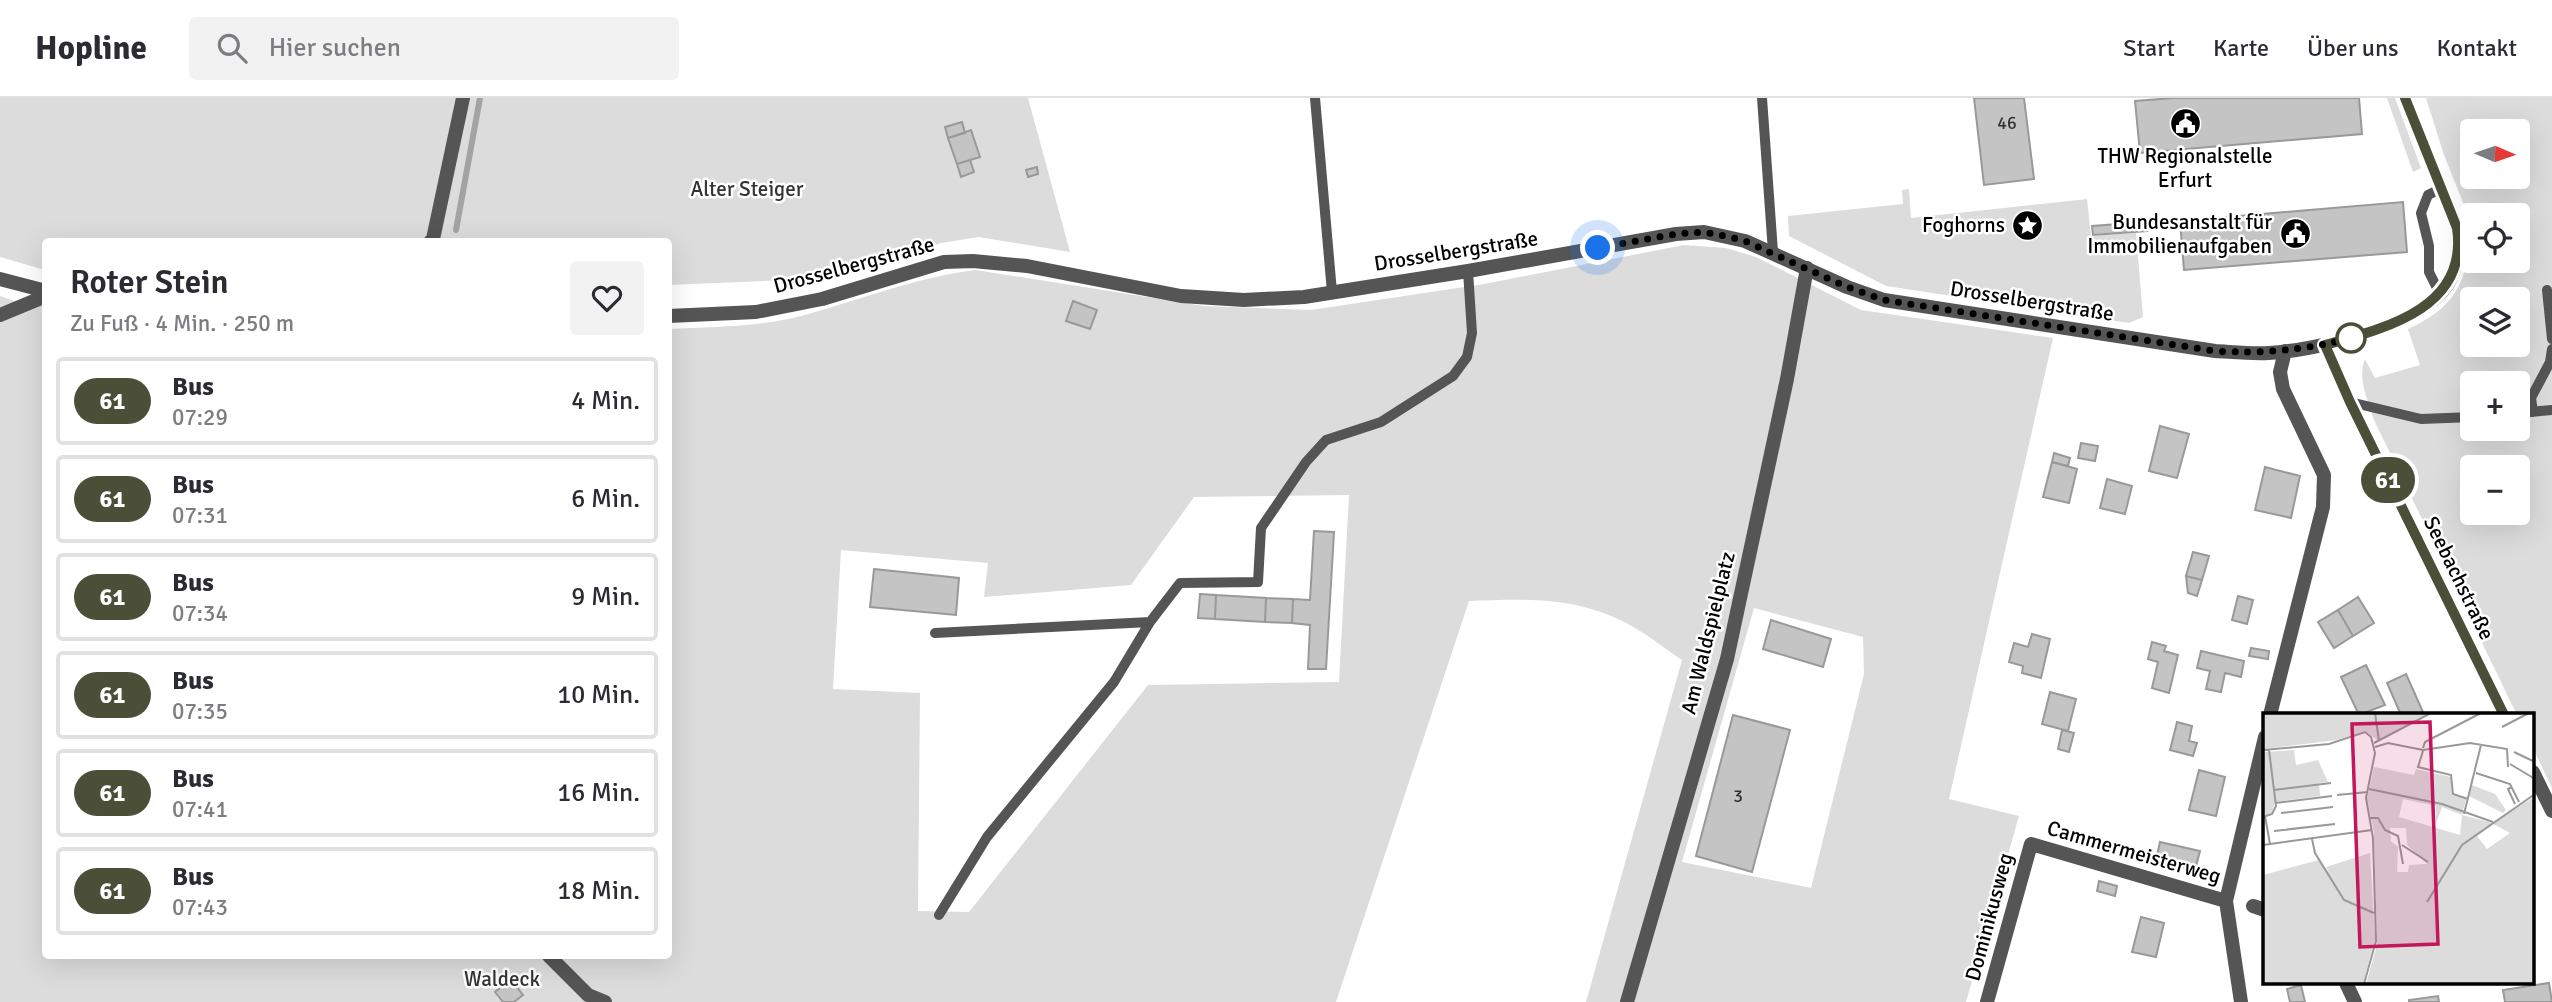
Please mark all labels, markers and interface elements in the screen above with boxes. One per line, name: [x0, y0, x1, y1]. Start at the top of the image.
search box: [189, 17, 679, 80]
text: Hopline: [35, 28, 147, 69]
icon: search: [213, 29, 251, 67]
text: Hier suchen: [269, 32, 401, 64]
text: Start: [2123, 33, 2175, 63]
text: Karte: [2213, 33, 2269, 63]
text: Über uns: [2307, 33, 2399, 63]
text: Kontakt: [2437, 33, 2517, 63]
public building icon: THW Regionalstelle Erfurt: [2168, 107, 2202, 141]
house number: 46: [1997, 112, 2017, 134]
north arrow: [2460, 119, 2530, 189]
map controls: [2460, 119, 2530, 525]
place label: THW Regionalstelle Erfurt: [2098, 143, 2272, 193]
park label: Alter Steiger: [691, 176, 804, 202]
button: locate: [2460, 203, 2530, 273]
place icon: Foghorns: [2011, 208, 2045, 242]
place label: Bundesanstalt für Immobilienaufgaben: [2087, 209, 2272, 259]
place label: Foghorns: [1922, 212, 2005, 238]
public building icon: Bundesanstalt für Immobilienaufgaben: [2278, 217, 2312, 251]
street label: Drosselbergstraße: [1372, 225, 1540, 277]
your location: [1580, 230, 1615, 265]
street label: Drosselbergstraße: [771, 231, 937, 299]
button: heart: [570, 261, 644, 335]
text: Roter Stein: [70, 262, 229, 303]
street label: Drosselbergstraße: [1948, 275, 2116, 327]
button: layers: [2460, 287, 2530, 357]
text: Zu Fuß · 4 Min. · 250 m: [70, 309, 294, 338]
unlabelled marker: [2336, 323, 2366, 353]
text: Bus: [172, 371, 214, 403]
button: +: [2460, 371, 2530, 441]
text: 4 Min.: [571, 385, 640, 417]
text: 61: [100, 386, 125, 416]
text: 07:29: [172, 403, 228, 432]
button: −: [2460, 455, 2530, 525]
line badge: 61: [2356, 457, 2420, 503]
text: 61: [2375, 465, 2401, 495]
text: Bus: [172, 469, 214, 501]
text: 6 Min.: [571, 483, 640, 515]
text: 61: [100, 484, 125, 514]
text: 07:31: [172, 501, 228, 530]
street label: Seebachstraße: [2418, 512, 2500, 644]
street label: Am Waldspielplatz: [1675, 549, 1741, 717]
text: Bus: [172, 567, 214, 599]
text: 9 Min.: [571, 581, 640, 613]
text: 61: [100, 582, 125, 612]
text: 07:34: [172, 599, 228, 628]
text: Bus: [172, 665, 214, 697]
text: 10 Min.: [557, 679, 640, 711]
text: 61: [100, 680, 125, 710]
text: 07:35: [172, 697, 228, 726]
inset map: [2263, 713, 2534, 984]
text: Bus: [172, 763, 214, 795]
text: 16 Min.: [557, 777, 640, 809]
text: 61: [100, 778, 125, 808]
house number: 3: [1733, 785, 1743, 807]
text: 07:41: [172, 795, 228, 824]
street label: Cammermeisterweg: [2044, 815, 2224, 889]
street label: Dominikusweg: [1959, 850, 2019, 984]
text: Bus: [172, 861, 214, 893]
text: 18 Min.: [557, 875, 640, 907]
text: 61: [100, 876, 125, 906]
text: 07:43: [172, 893, 228, 922]
park label: Waldeck: [464, 966, 540, 992]

